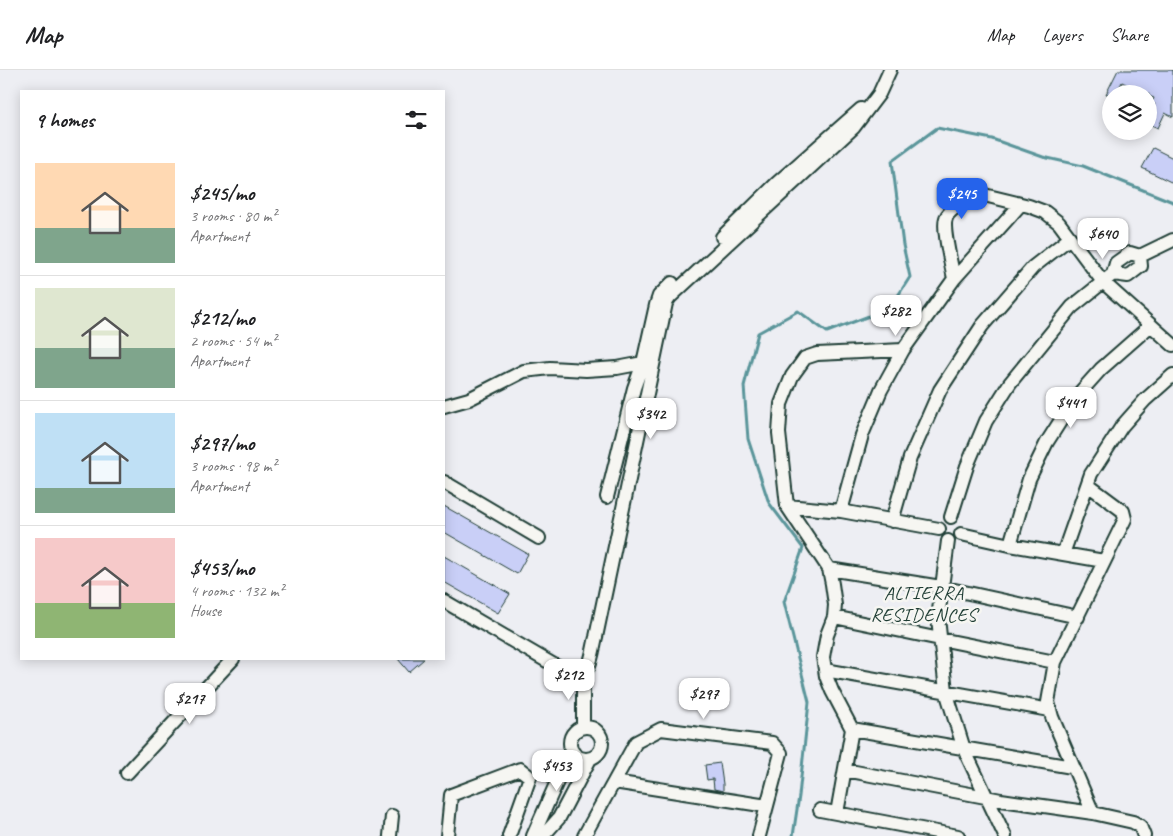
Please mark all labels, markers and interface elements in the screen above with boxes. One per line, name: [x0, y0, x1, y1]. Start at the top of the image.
text: Map: [25, 20, 62, 50]
text: Map: [987, 24, 1015, 46]
text: Layers: [1043, 24, 1082, 46]
text: Share: [1110, 24, 1148, 46]
map controls: [1102, 85, 1157, 140]
button: layers: [1102, 85, 1157, 140]
icon: filters: [402, 106, 430, 134]
text: 9 homes: [35, 107, 94, 133]
pin: $245: [932, 178, 992, 220]
text: $245/mo: [190, 180, 254, 206]
icon: home: [75, 183, 135, 243]
text: $245: [948, 184, 976, 204]
text: 3 rooms · 80 m²: [190, 206, 276, 226]
pin: $640: [1073, 218, 1133, 260]
text: $640: [1088, 224, 1118, 244]
text: Apartment: [190, 226, 249, 246]
pin: $282: [866, 294, 926, 337]
text: $282: [882, 301, 910, 321]
text: $212/mo: [190, 305, 255, 331]
icon: home: [75, 308, 135, 368]
text: 2 rooms · 54 m²: [190, 331, 276, 351]
text: Apartment: [190, 351, 249, 371]
pin: $441: [1041, 386, 1101, 429]
text: $441: [1057, 393, 1085, 413]
pin: $342: [621, 398, 681, 440]
text: $342: [637, 404, 665, 424]
text: $297/mo: [190, 430, 254, 456]
icon: home: [75, 433, 135, 493]
text: 3 rooms · 98 m²: [190, 456, 276, 476]
text: Apartment: [190, 476, 249, 496]
text: $453/mo: [190, 555, 254, 581]
icon: home: [75, 558, 135, 618]
text: 4 rooms · 132 m²: [190, 581, 284, 601]
district label: ALTIERRA RESIDENCES: [871, 581, 980, 627]
text: House: [190, 601, 221, 621]
pin: $212: [539, 658, 599, 701]
text: $212: [555, 665, 583, 685]
pin: $297: [674, 678, 734, 720]
pin: $217: [160, 682, 220, 725]
text: $297: [690, 684, 718, 704]
text: $217: [176, 689, 204, 709]
pin: $453: [527, 750, 587, 792]
text: $453: [543, 756, 571, 776]

